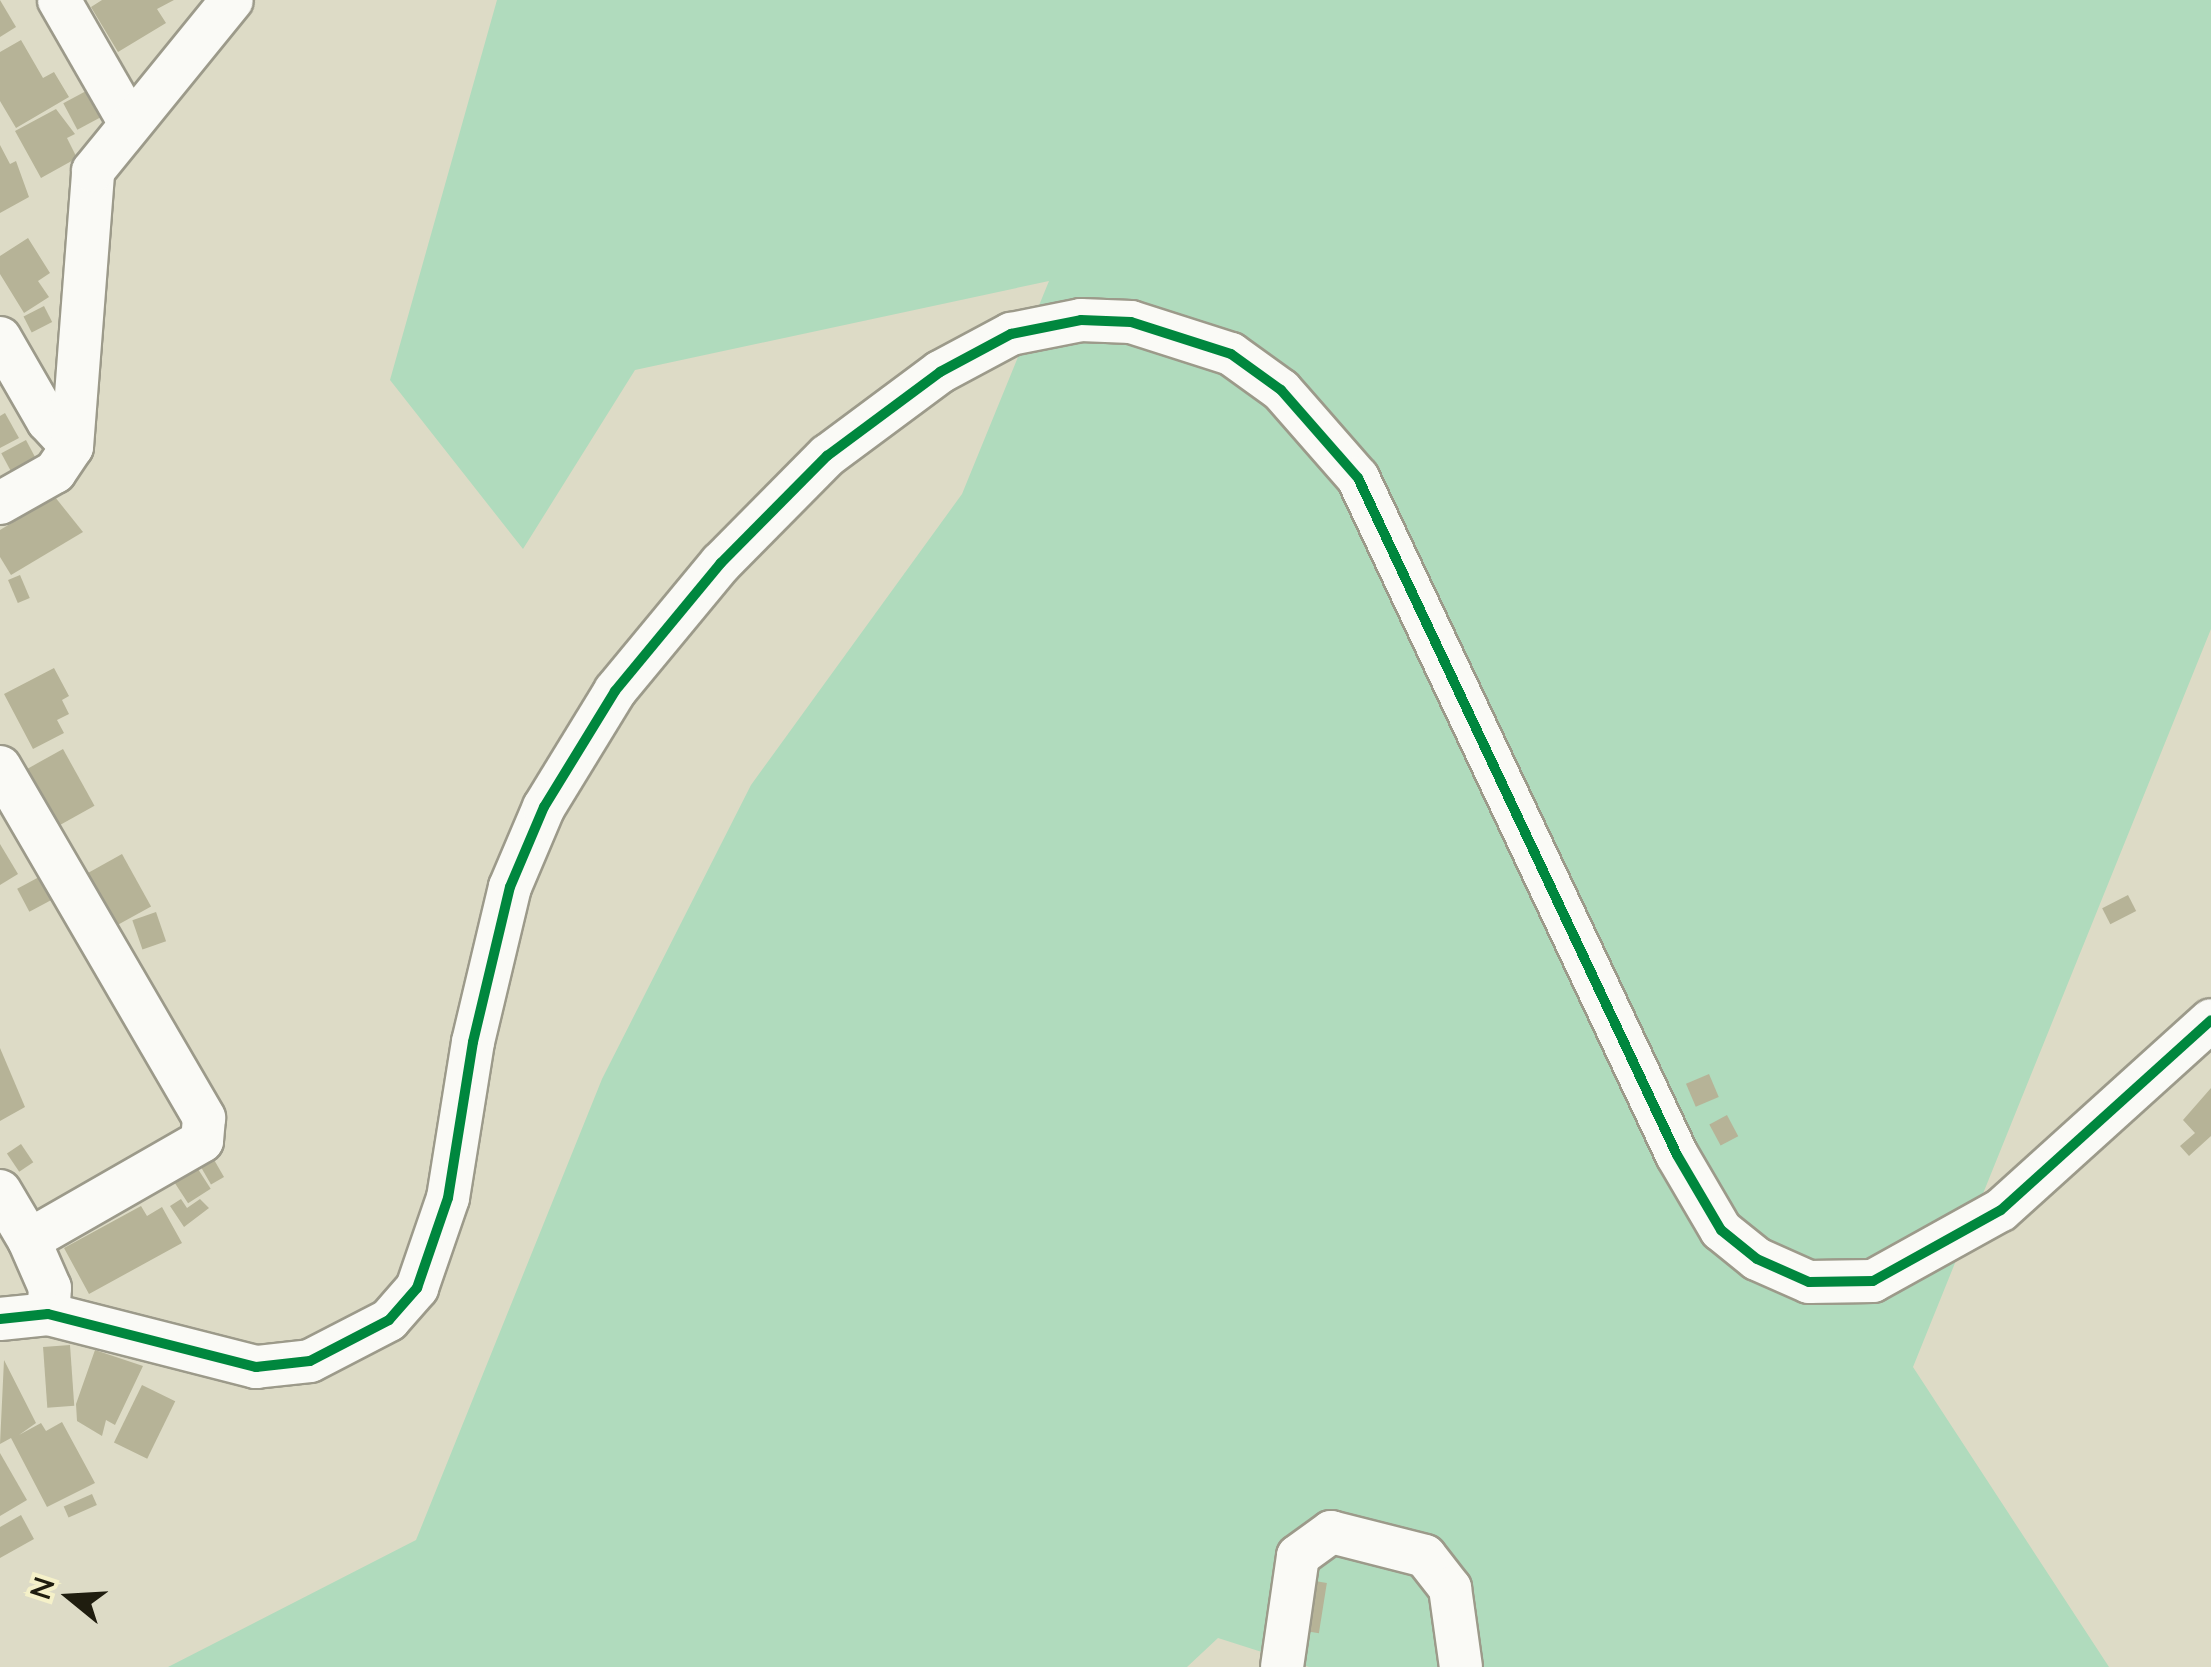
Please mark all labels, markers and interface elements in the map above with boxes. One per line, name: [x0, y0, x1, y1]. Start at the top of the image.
north arrow: [20, 1547, 120, 1647]
text: N: [22, 1572, 61, 1603]

